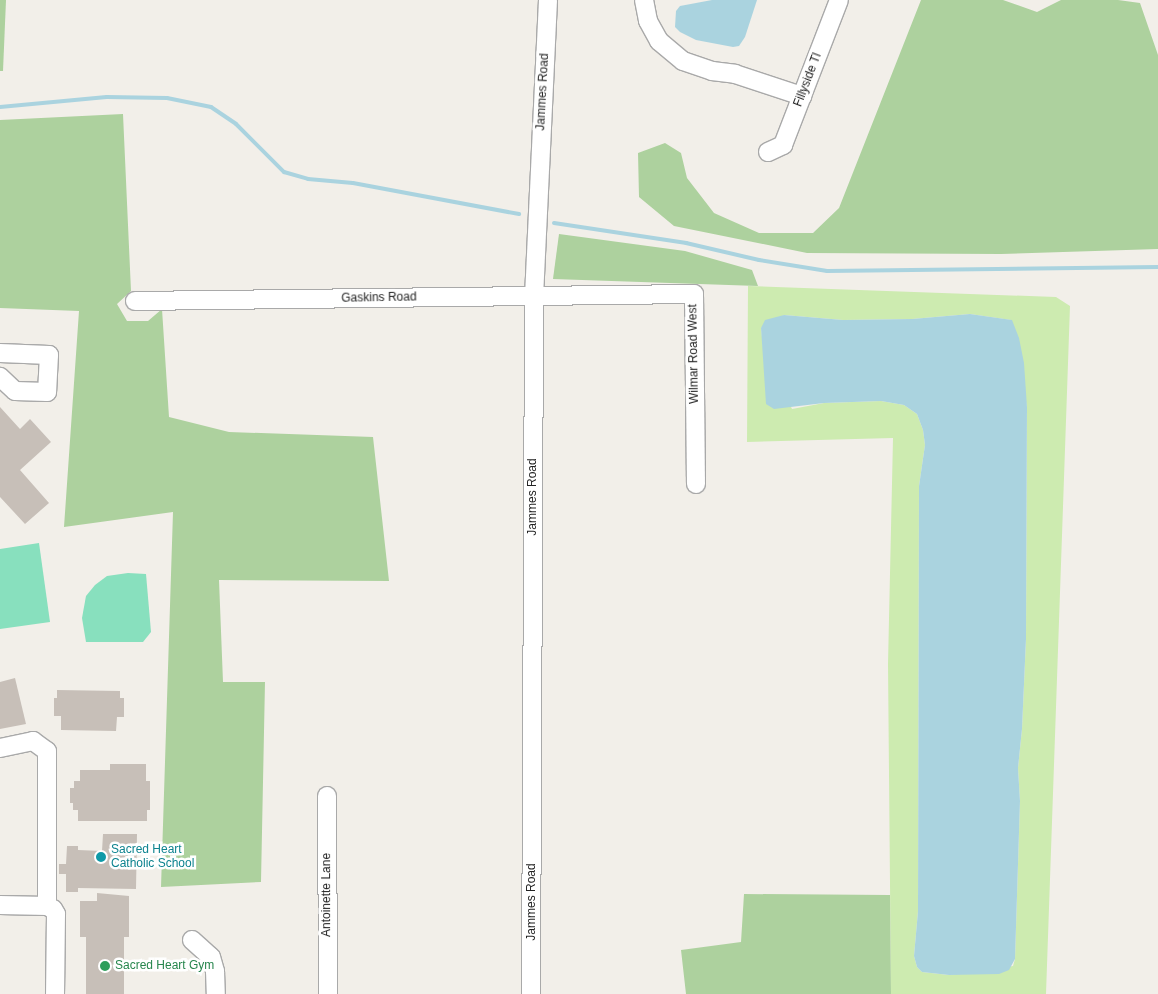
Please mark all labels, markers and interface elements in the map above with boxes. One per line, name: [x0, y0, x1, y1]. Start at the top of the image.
street label: Fillyside Tl: [791, 51, 825, 109]
street label: Jammes Road: [534, 53, 552, 131]
street label: Gaskins Road: [341, 290, 417, 306]
street label: Wilmar Road West: [686, 304, 702, 404]
street label: Jammes Road: [526, 458, 540, 536]
place label: Sacred Heart Catholic School: [111, 843, 194, 871]
marker: Sacred Heart Catholic School: [95, 851, 107, 863]
street label: Antoinette Lane: [320, 853, 334, 937]
street label: Jammes Road: [525, 863, 539, 941]
place label: Sacred Heart Gym: [115, 959, 214, 973]
marker: Sacred Heart Gym: [99, 960, 111, 972]

